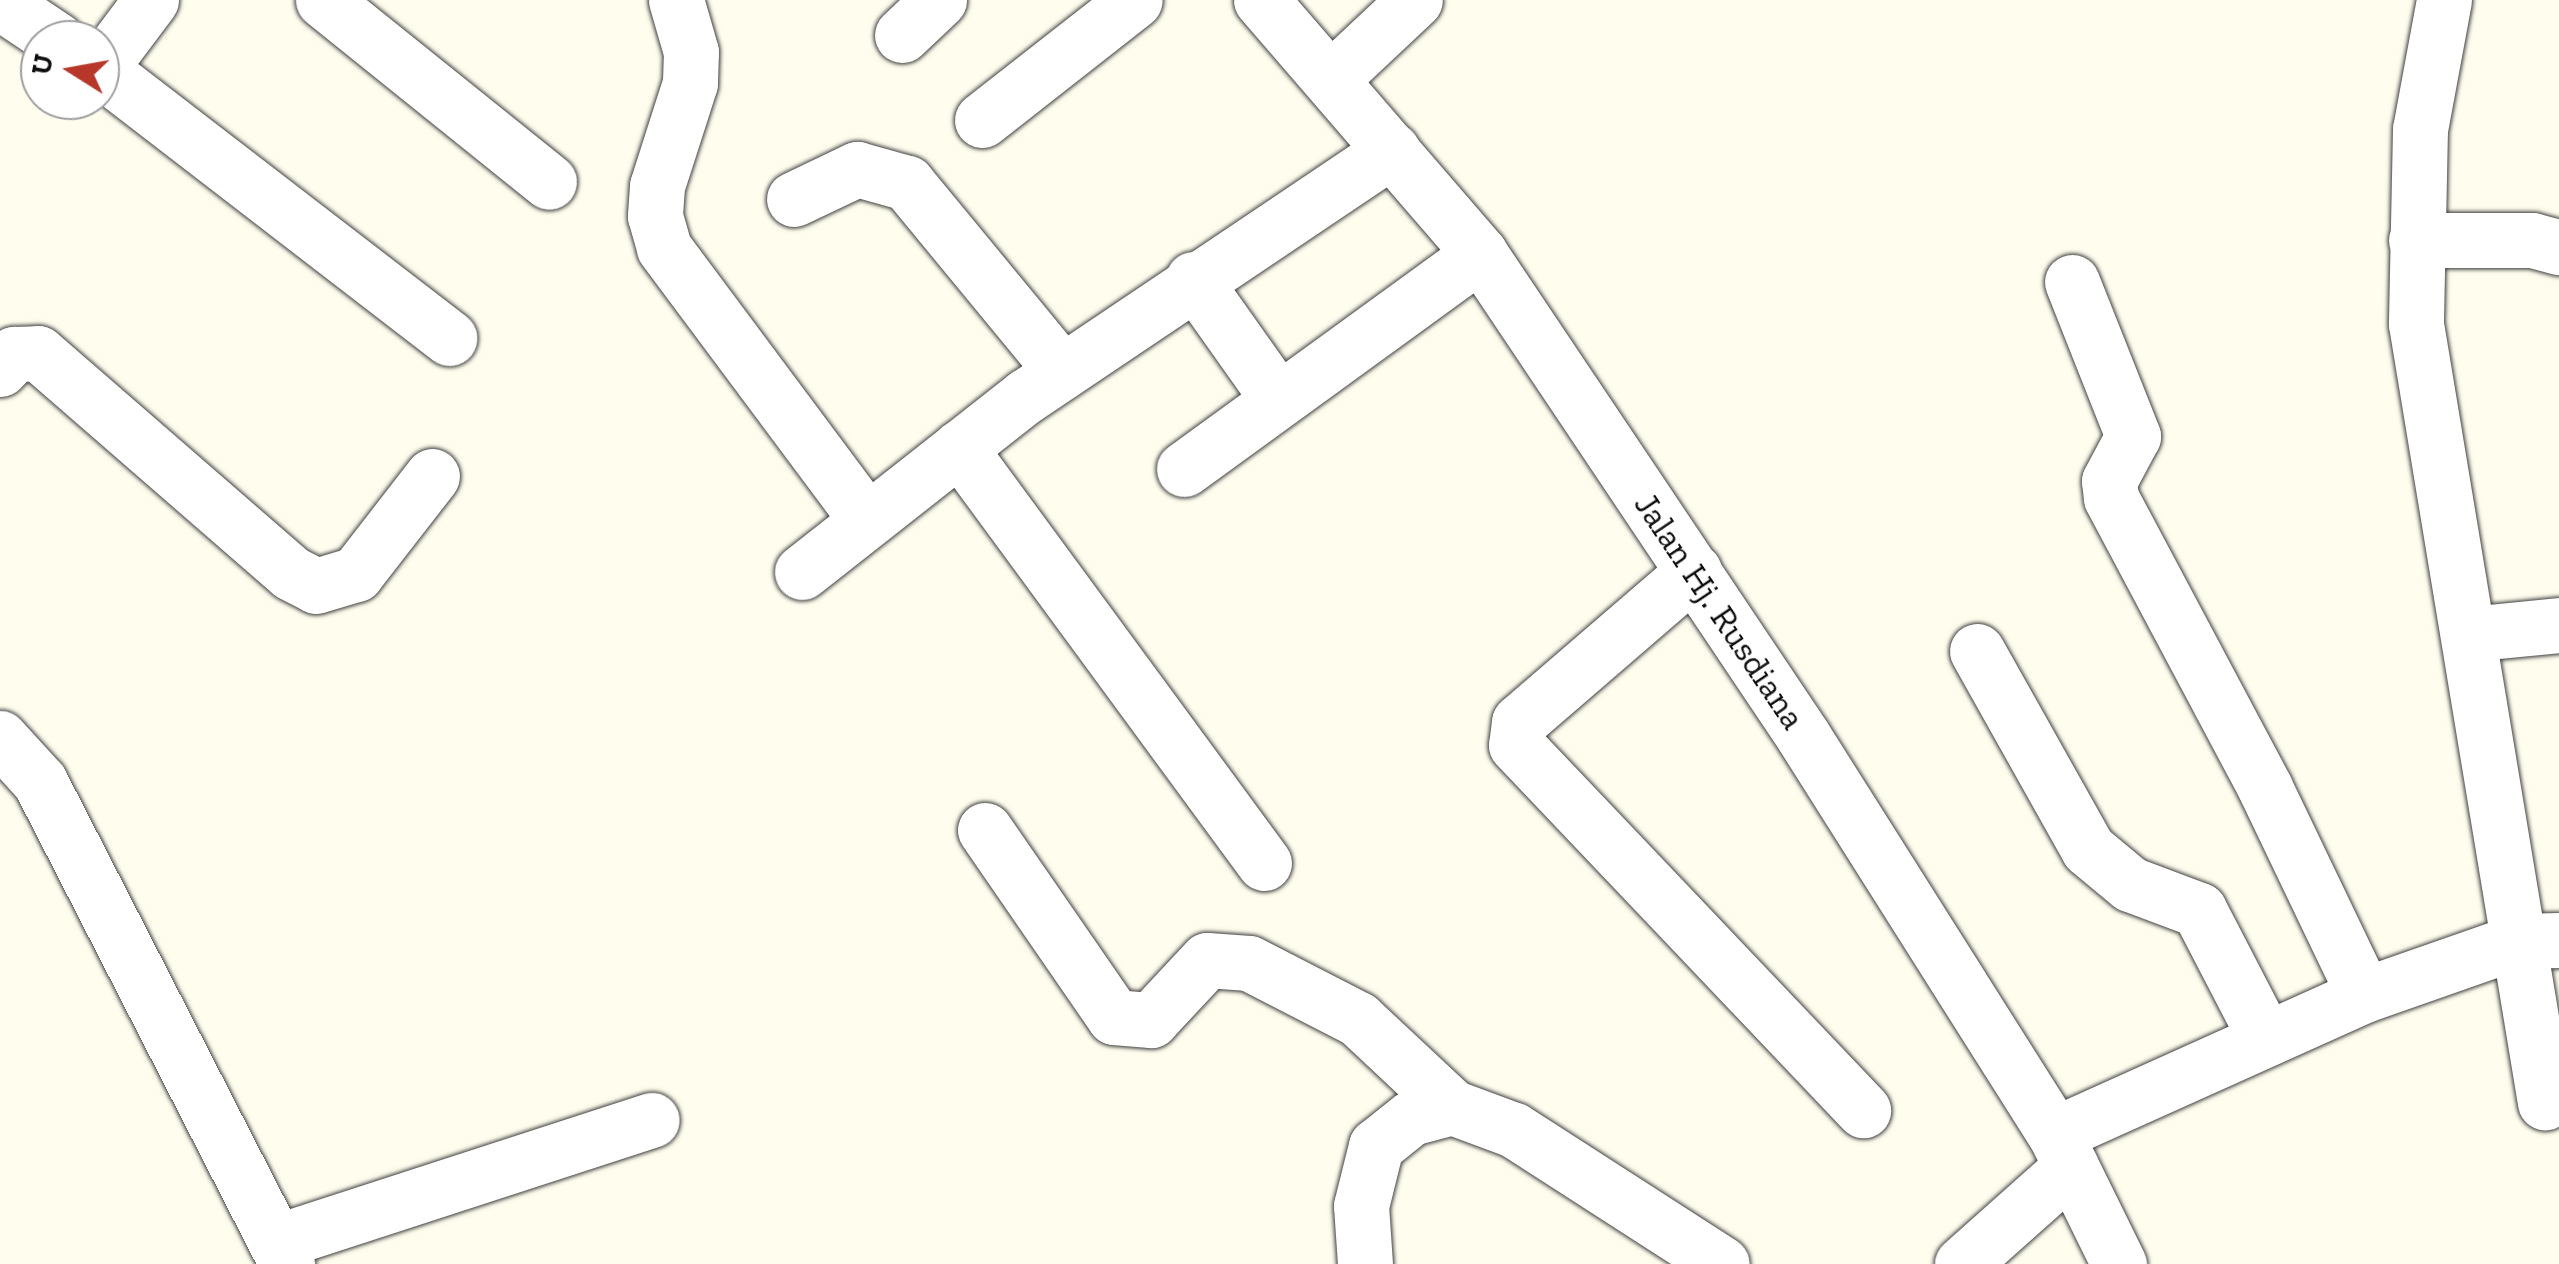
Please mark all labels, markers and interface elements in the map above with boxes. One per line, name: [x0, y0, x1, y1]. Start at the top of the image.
north arrow: [20, 20, 120, 120]
text: U: [24, 52, 60, 78]
street label: Jalan Hj. Rusdiana: [1626, 485, 1814, 737]

